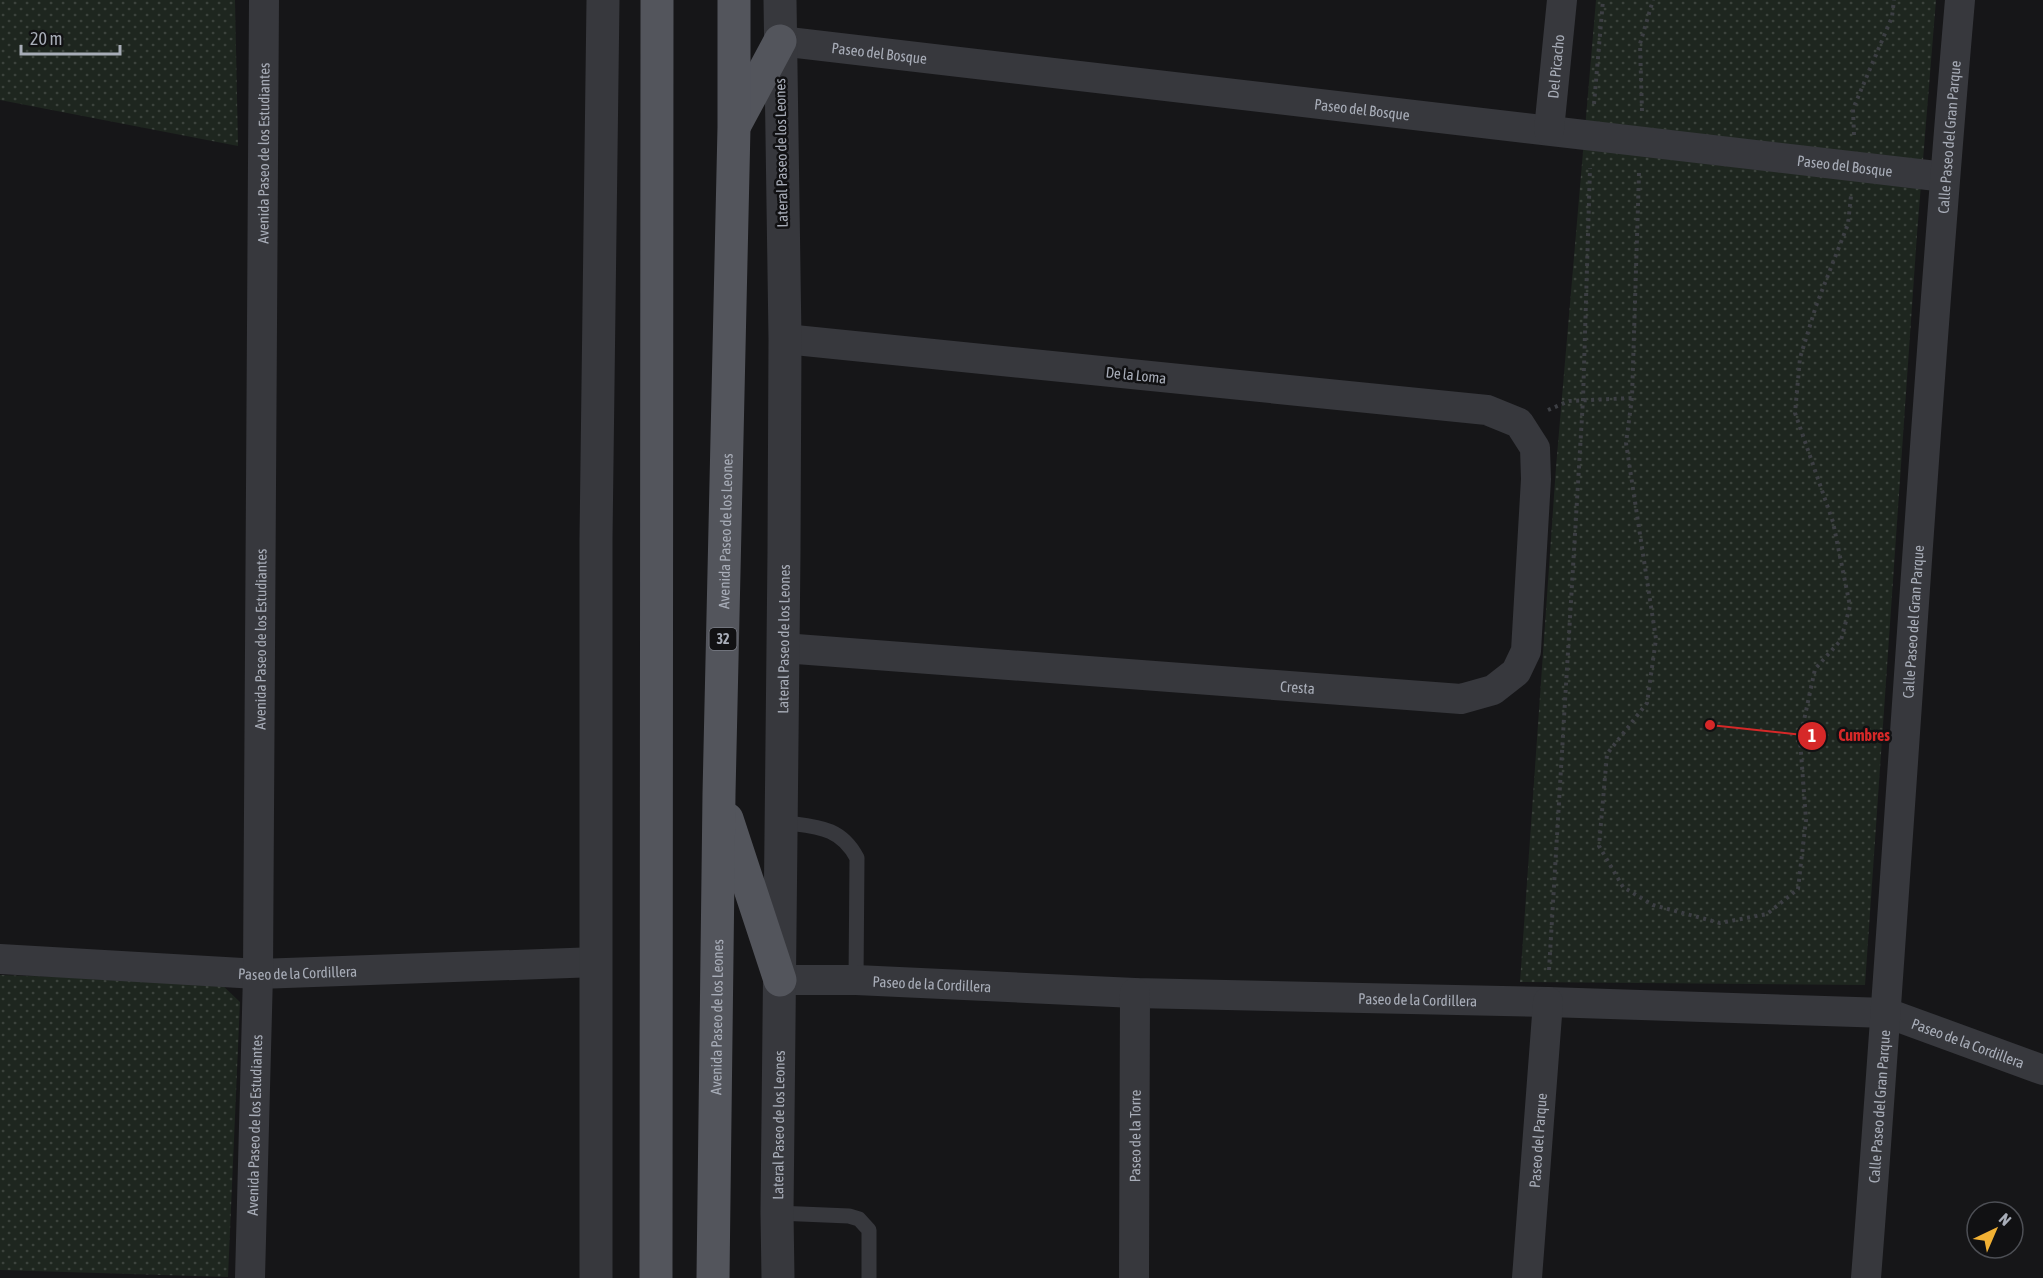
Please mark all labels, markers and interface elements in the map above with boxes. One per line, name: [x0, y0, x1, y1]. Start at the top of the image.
scale bar: [21, 18, 120, 56]
text: 20 m: [30, 28, 62, 49]
street label: Del Picacho: [1544, 34, 1567, 99]
street label: Paseo del Bosque: [831, 39, 928, 67]
street label: Calle Paseo del Gran Parque: [1934, 59, 1963, 214]
street label: Avenida Paseo de los Estudiantes: [254, 63, 272, 244]
street label: Lateral Paseo de los Leones: [771, 78, 791, 228]
street label: Paseo del Bosque: [1313, 95, 1411, 123]
street label: Paseo del Bosque: [1796, 151, 1894, 179]
street label: De la Loma: [1105, 363, 1167, 387]
street label: Avenida Paseo de los Leones: [715, 453, 735, 609]
street label: Calle Paseo del Gran Parque: [1899, 544, 1927, 699]
street label: Avenida Paseo de los Estudiantes: [251, 549, 269, 730]
street label: Lateral Paseo de los Leones: [774, 564, 792, 714]
road number: 32: [710, 628, 736, 650]
street label: Cresta: [1280, 677, 1315, 696]
callout: Cumbres: [1797, 719, 1902, 753]
text: 1: [1808, 725, 1816, 746]
text: Cumbres: [1838, 726, 1890, 744]
street label: Avenida Paseo de los Leones: [707, 939, 726, 1095]
street label: Paseo de la Cordillera: [238, 962, 357, 983]
street label: Paseo de la Cordillera: [872, 972, 992, 995]
street label: Paseo de la Cordillera: [1358, 989, 1477, 1009]
street label: Paseo de la Cordillera: [1909, 1014, 2027, 1071]
street label: Calle Paseo del Gran Parque: [1865, 1029, 1893, 1184]
street label: Avenida Paseo de los Estudiantes: [243, 1034, 265, 1216]
street label: Lateral Paseo de los Leones: [769, 1050, 787, 1200]
street label: Paseo de la Torre: [1126, 1089, 1143, 1182]
street label: Paseo del Parque: [1525, 1092, 1550, 1188]
north arrow: [1965, 1200, 2025, 1260]
text: N: [1996, 1209, 2015, 1229]

